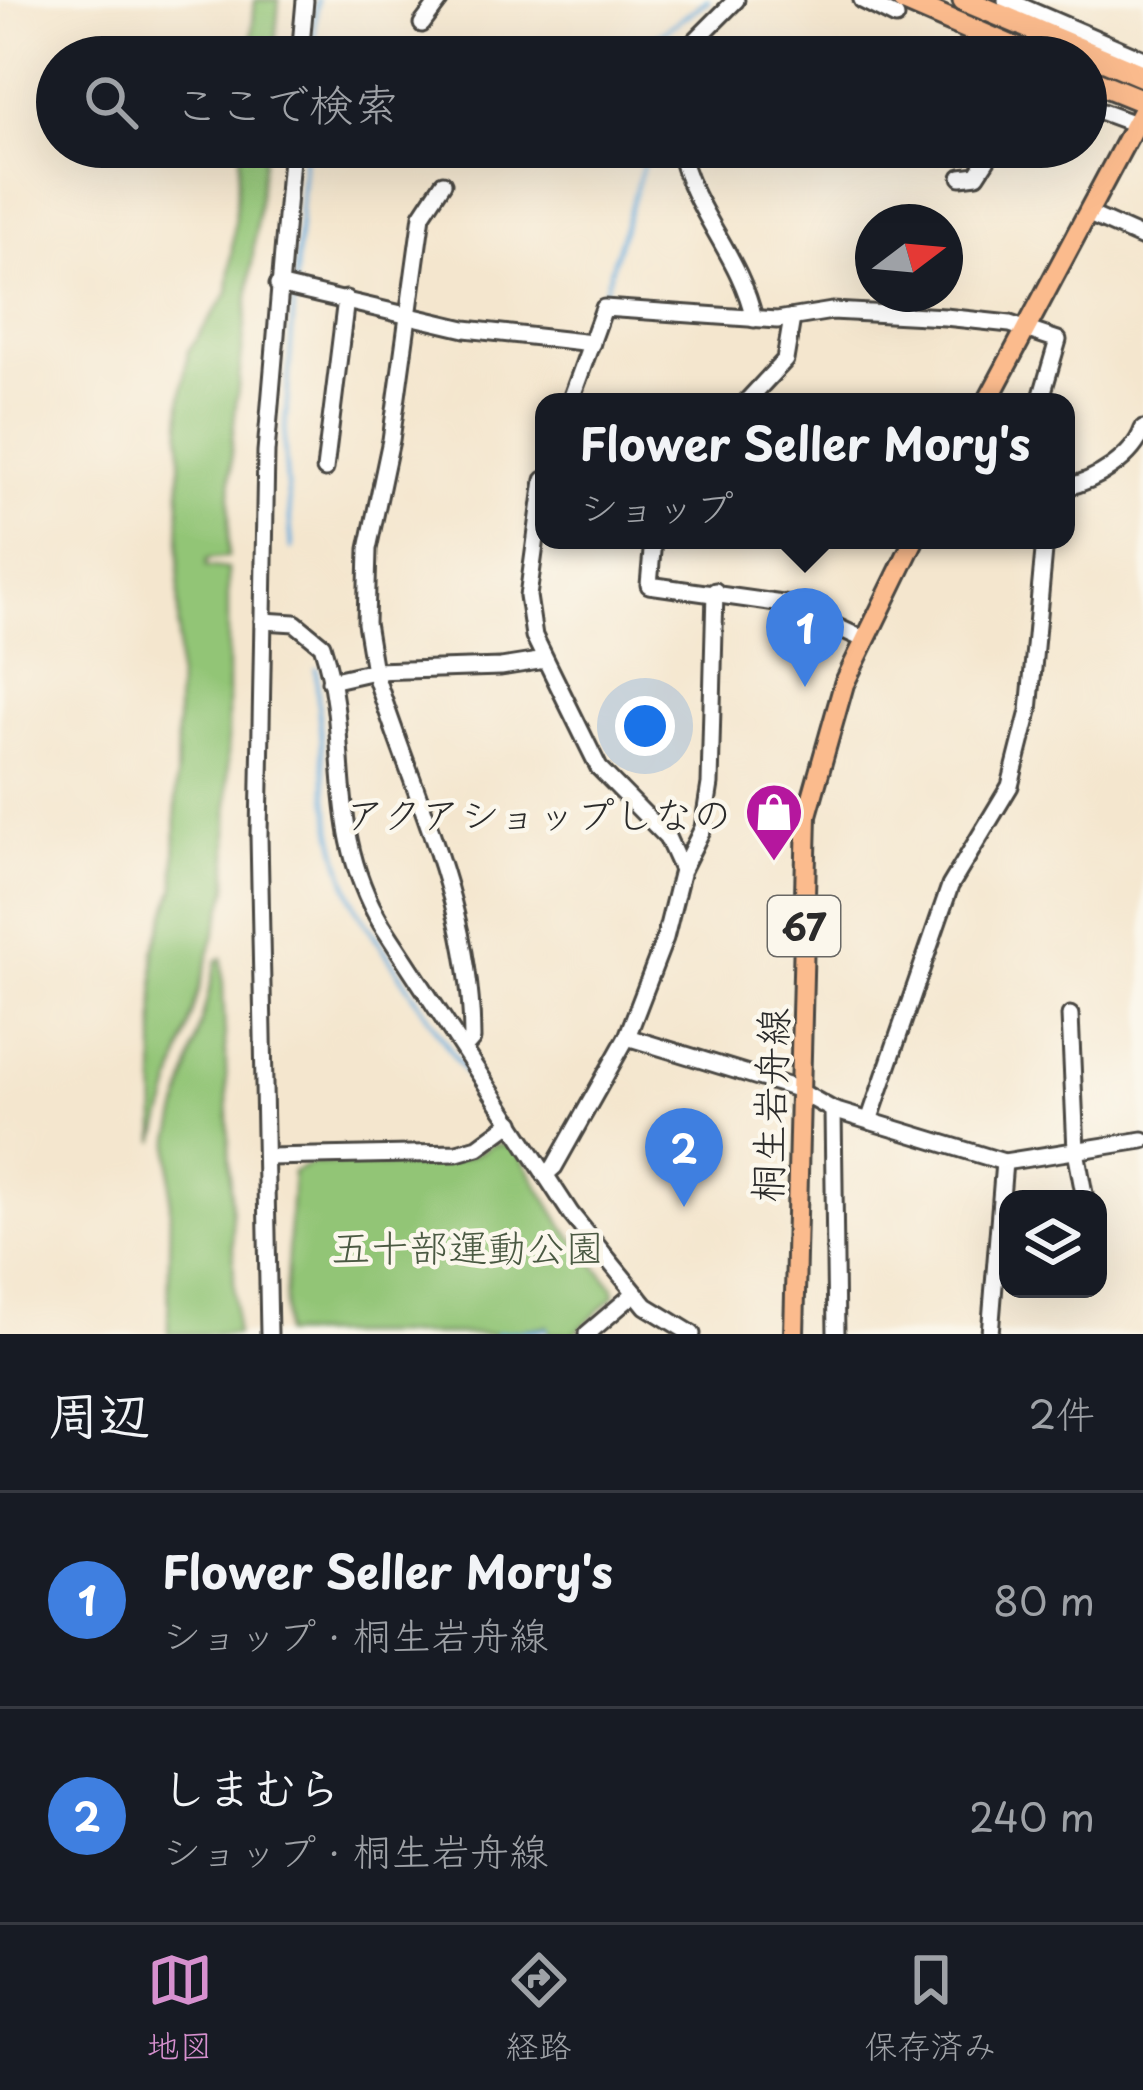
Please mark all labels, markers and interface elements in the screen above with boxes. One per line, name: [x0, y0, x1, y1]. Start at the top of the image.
search box: [36, 36, 1107, 168]
text: ここで検索: [174, 68, 399, 136]
icon: search: [78, 69, 144, 135]
north arrow: [855, 204, 963, 312]
popup: [535, 393, 1075, 549]
text: Flower Seller Mory's: [580, 408, 1030, 476]
text: ショップ: [580, 476, 734, 535]
pin: 1: [766, 588, 844, 687]
your location: [615, 696, 675, 756]
shop icon: アクアショップしなの: [743, 781, 805, 863]
place label: アクアショップしなの: [346, 783, 732, 842]
road number: 67: [768, 896, 840, 956]
street label: 桐生岩舟線: [735, 1007, 801, 1203]
pin: 2: [645, 1108, 723, 1207]
map controls: [999, 1190, 1107, 1298]
button: layers: [999, 1190, 1107, 1298]
park label: 五十部運動公園: [331, 1216, 605, 1275]
text: 周辺: [48, 1374, 150, 1451]
text: 2件: [1028, 1383, 1095, 1442]
text: Flower Seller Mory's: [162, 1536, 613, 1604]
text: 1: [78, 1570, 96, 1629]
text: 80 m: [993, 1570, 1095, 1629]
text: ショップ · 桐生岩舟線: [162, 1604, 548, 1663]
text: しまむら: [162, 1752, 342, 1820]
text: 2: [73, 1786, 101, 1845]
text: 240 m: [969, 1786, 1095, 1845]
text: ショップ · 桐生岩舟線: [162, 1820, 548, 1879]
tab: 地図: [147, 1947, 213, 2069]
tab: 経路: [506, 1947, 572, 2069]
tab: 保存済み: [865, 1947, 997, 2069]

